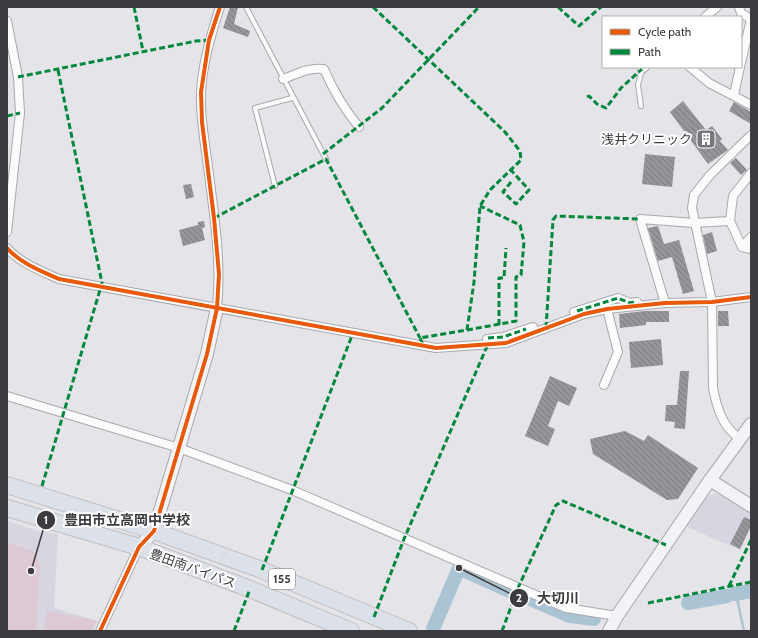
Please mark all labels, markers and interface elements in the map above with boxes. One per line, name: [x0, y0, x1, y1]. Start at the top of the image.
legend: [602, 16, 742, 68]
text: Cycle path: [638, 24, 691, 39]
text: Path: [638, 44, 661, 59]
building icon: 浅井クリニック: [695, 128, 717, 150]
place label: 浅井クリニック: [601, 131, 692, 147]
callout: 豊田市立高岡中学校: [36, 507, 198, 533]
text: 豊田市立高岡中学校: [64, 511, 190, 529]
text: 1: [44, 512, 48, 527]
street label: 豊田南バイパス: [148, 545, 238, 591]
road number: 155: [269, 569, 295, 589]
callout: 大切川: [509, 585, 587, 611]
text: 大切川: [537, 589, 579, 607]
text: 2: [516, 590, 522, 605]

